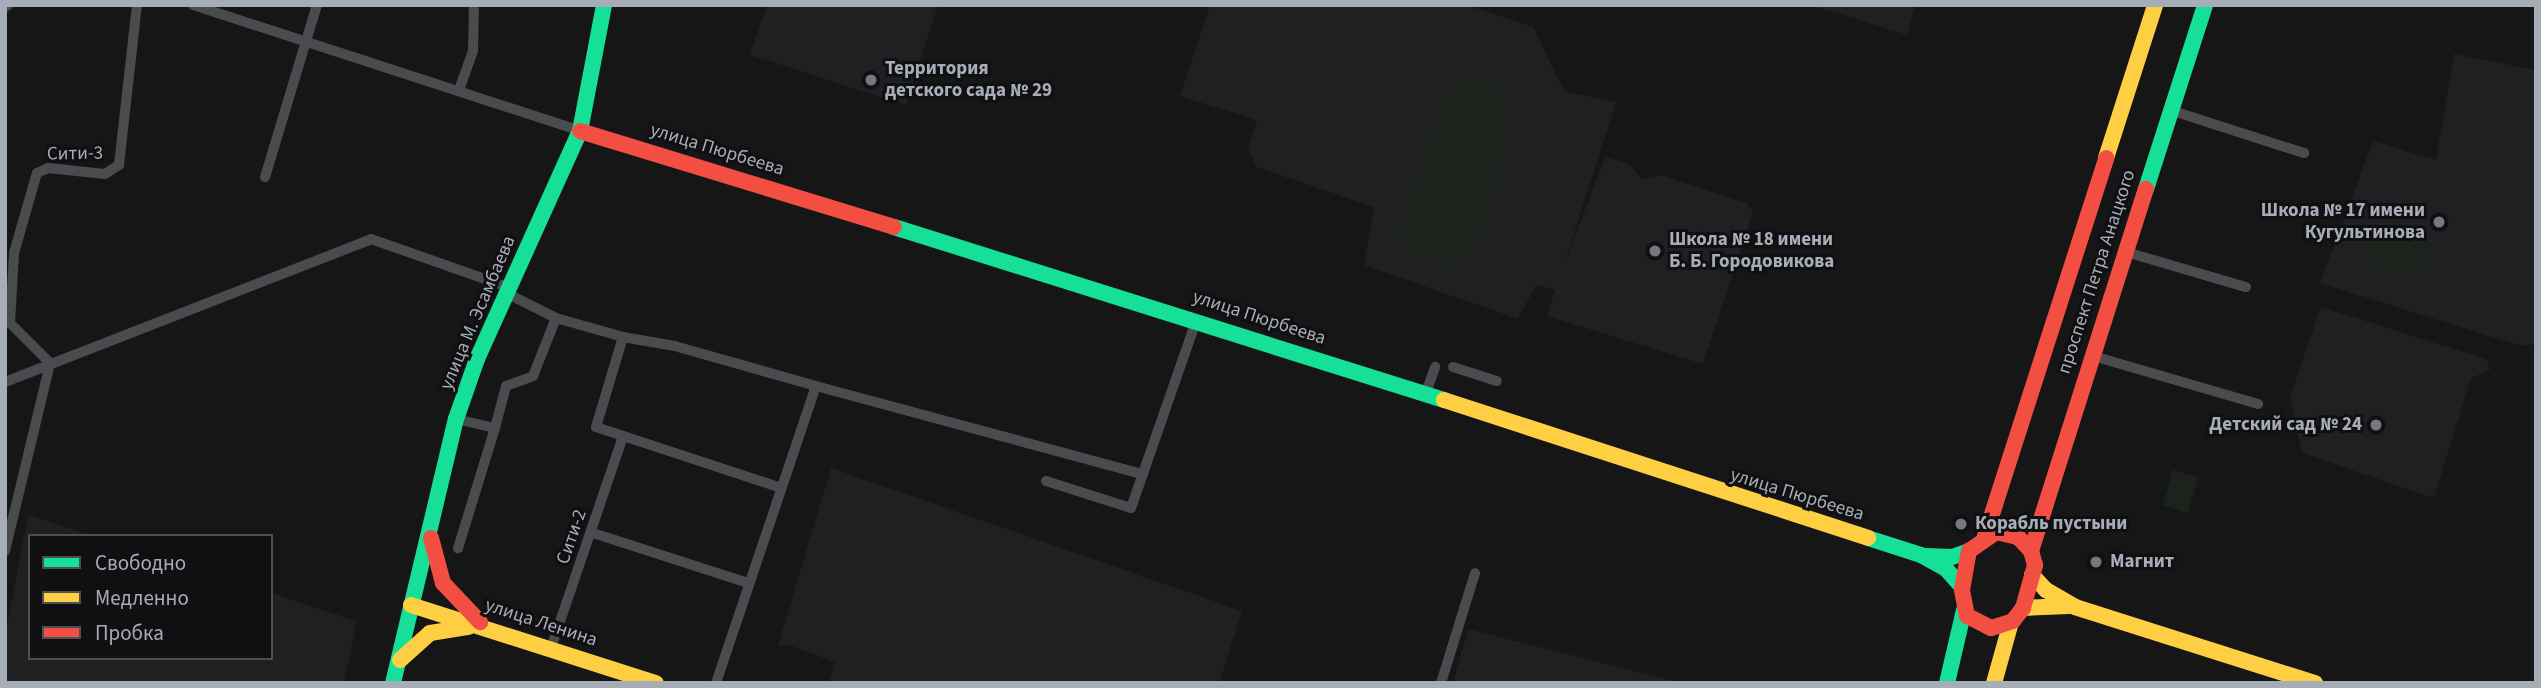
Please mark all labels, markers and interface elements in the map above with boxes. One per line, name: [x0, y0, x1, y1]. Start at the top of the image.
place label: Территория детского сада № 29: [885, 58, 1052, 102]
marker: Территория детского сада № 29: [863, 72, 879, 88]
street label: улица Пюрбеева: [647, 119, 787, 181]
street label: Сити-3: [47, 142, 103, 166]
street label: проспект Петра Анацкого: [2053, 167, 2141, 377]
place label: Школа № 17 имени Кугультинова: [2261, 200, 2425, 244]
marker: Школа № 17 имени Кугультинова: [2431, 214, 2447, 230]
place label: Школа № 18 имени Б. Б. Городовикова: [1669, 229, 1834, 273]
street label: улица М. Эсамбаева: [435, 232, 521, 394]
marker: Школа № 18 имени Б. Б. Городовикова: [1647, 243, 1663, 259]
street label: улица Пюрбеева: [1189, 286, 1329, 350]
place label: Детский сад № 24: [2209, 414, 2362, 436]
marker: Детский сад № 24: [2368, 417, 2384, 433]
street label: улица Пюрбеева: [1727, 464, 1867, 526]
street label: Сити-2: [552, 507, 592, 567]
place label: Корабль пустыни: [1975, 513, 2127, 535]
marker: Корабль пустыни: [1953, 516, 1969, 532]
legend: [28, 534, 273, 660]
text: Свободно: [95, 548, 186, 578]
place label: Магнит: [2110, 551, 2174, 573]
marker: Магнит: [2088, 554, 2104, 570]
text: Медленно: [95, 583, 189, 613]
street label: улица Ленина: [482, 594, 600, 652]
text: Пробка: [95, 618, 164, 648]

